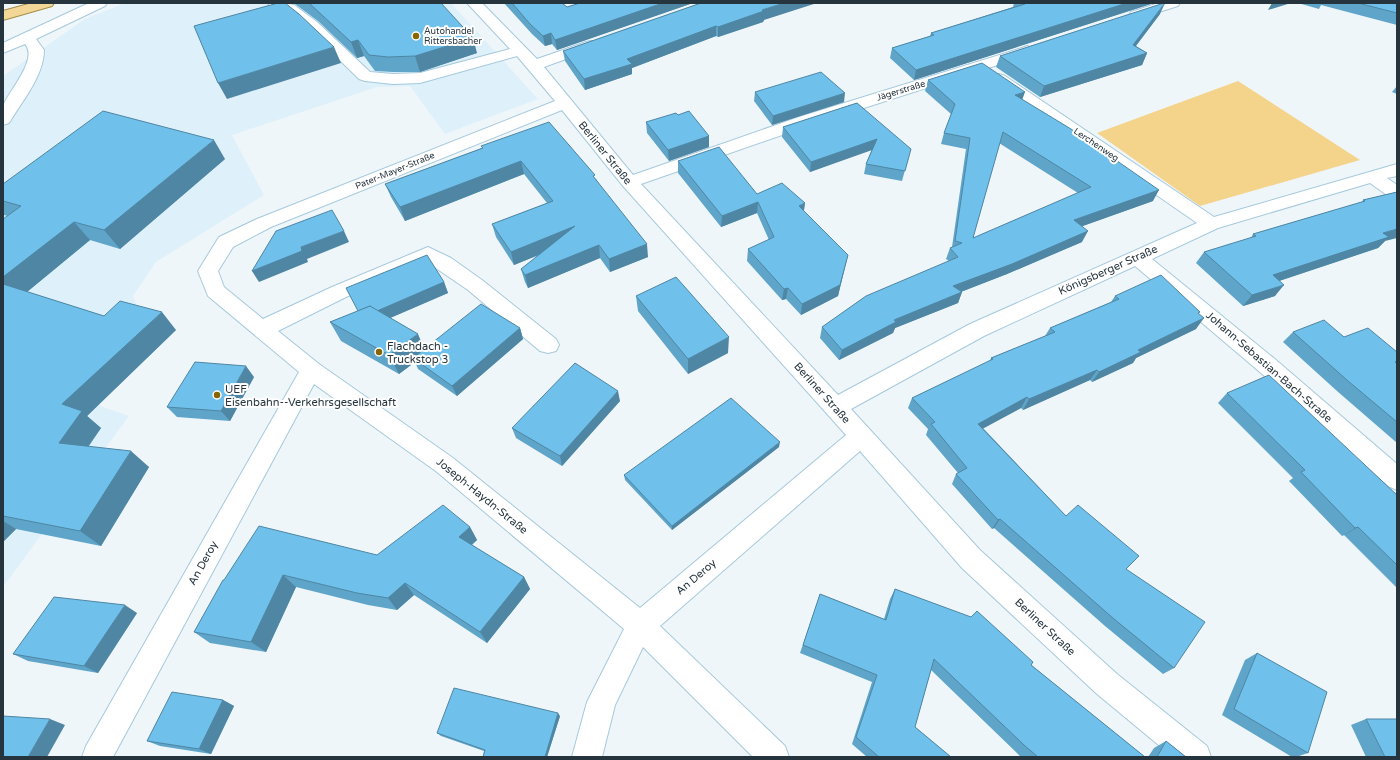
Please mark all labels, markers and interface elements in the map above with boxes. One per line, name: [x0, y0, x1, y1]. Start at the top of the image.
place label: Autohandel Rittersbacher: [424, 26, 482, 47]
marker: Autohandel Rittersbacher: [411, 31, 421, 41]
street label: Jägerstraße: [875, 78, 927, 104]
street label: Berliner Straße: [576, 119, 634, 187]
street label: Lerchenweg: [1071, 126, 1121, 164]
street label: Pater-Mayer-Straße: [354, 150, 436, 192]
street label: Königsberger Straße: [1056, 242, 1160, 298]
street label: Johann-Sebastian-Bach-Straße: [1203, 309, 1335, 425]
place label: Flachdach - Truckstop 3: [387, 340, 449, 366]
marker: Flachdach - Truckstop 3: [374, 347, 384, 357]
street label: Berliner Straße: [791, 360, 853, 426]
place label: UEF Eisenbahn--Verkehrsgesellschaft: [225, 383, 396, 409]
marker: UEF Eisenbahn--Verkehrsgesellschaft: [212, 390, 222, 400]
street label: Joseph-Haydn-Straße: [434, 455, 530, 537]
street label: An Deroy: [186, 539, 220, 587]
street label: An Deroy: [673, 556, 719, 598]
street label: Berliner Straße: [1012, 596, 1078, 658]

